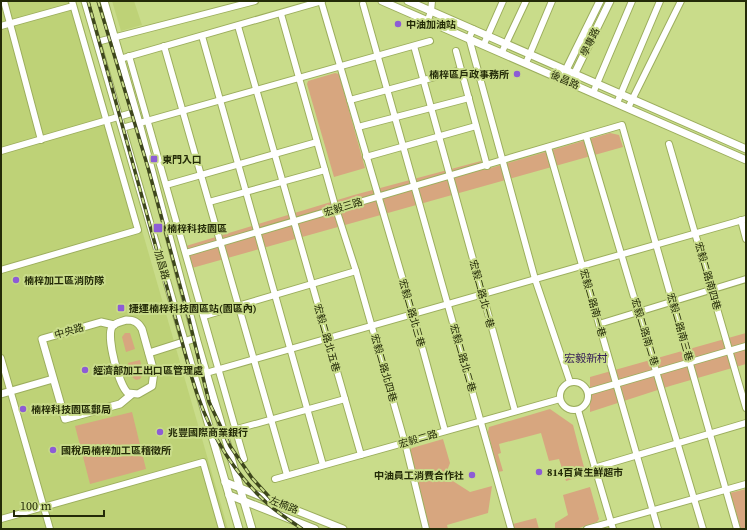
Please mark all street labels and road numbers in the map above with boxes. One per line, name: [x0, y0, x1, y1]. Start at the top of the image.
street label: 學專路: [578, 26, 602, 58]
street label: 後昌路: [549, 68, 581, 92]
street label: 宏毅三路: [322, 195, 364, 219]
street label: 宏毅二路南四巷: [692, 241, 724, 311]
street label: 加昌路: [152, 249, 172, 281]
street label: 宏毅二路北一巷: [467, 259, 497, 329]
street label: 宏毅二路南一巷: [577, 268, 609, 338]
street label: 宏毅二路北三巷: [396, 278, 428, 348]
street label: 宏毅二路南三巷: [664, 292, 696, 362]
street label: 宏毅二路南二巷: [629, 297, 661, 367]
street label: 宏毅二路北五巷: [311, 303, 343, 373]
street label: 中央路: [53, 321, 85, 341]
street label: 宏毅二路北二巷: [447, 323, 479, 393]
street label: 宏毅二路北四巷: [368, 333, 400, 403]
street label: 宏毅二路: [397, 427, 439, 451]
street label: 左楠路: [268, 493, 300, 517]

